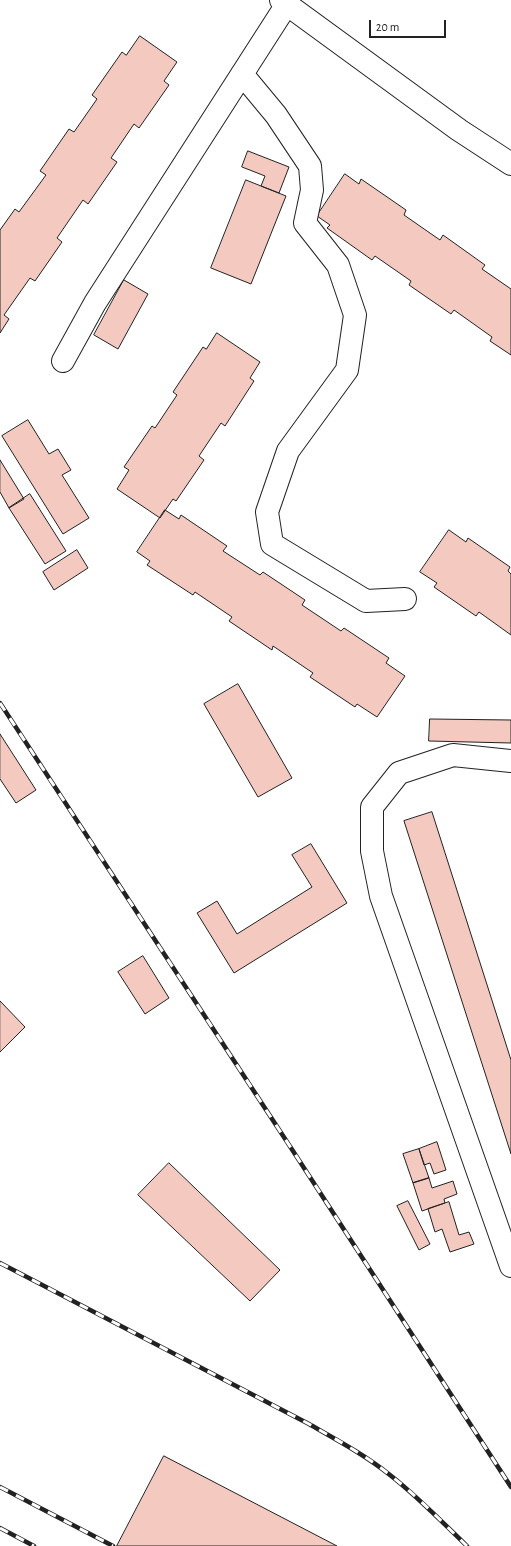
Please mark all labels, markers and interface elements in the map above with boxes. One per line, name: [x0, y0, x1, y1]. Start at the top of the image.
scale bar: [371, 12, 448, 38]
text: 20 m: [376, 21, 399, 33]

